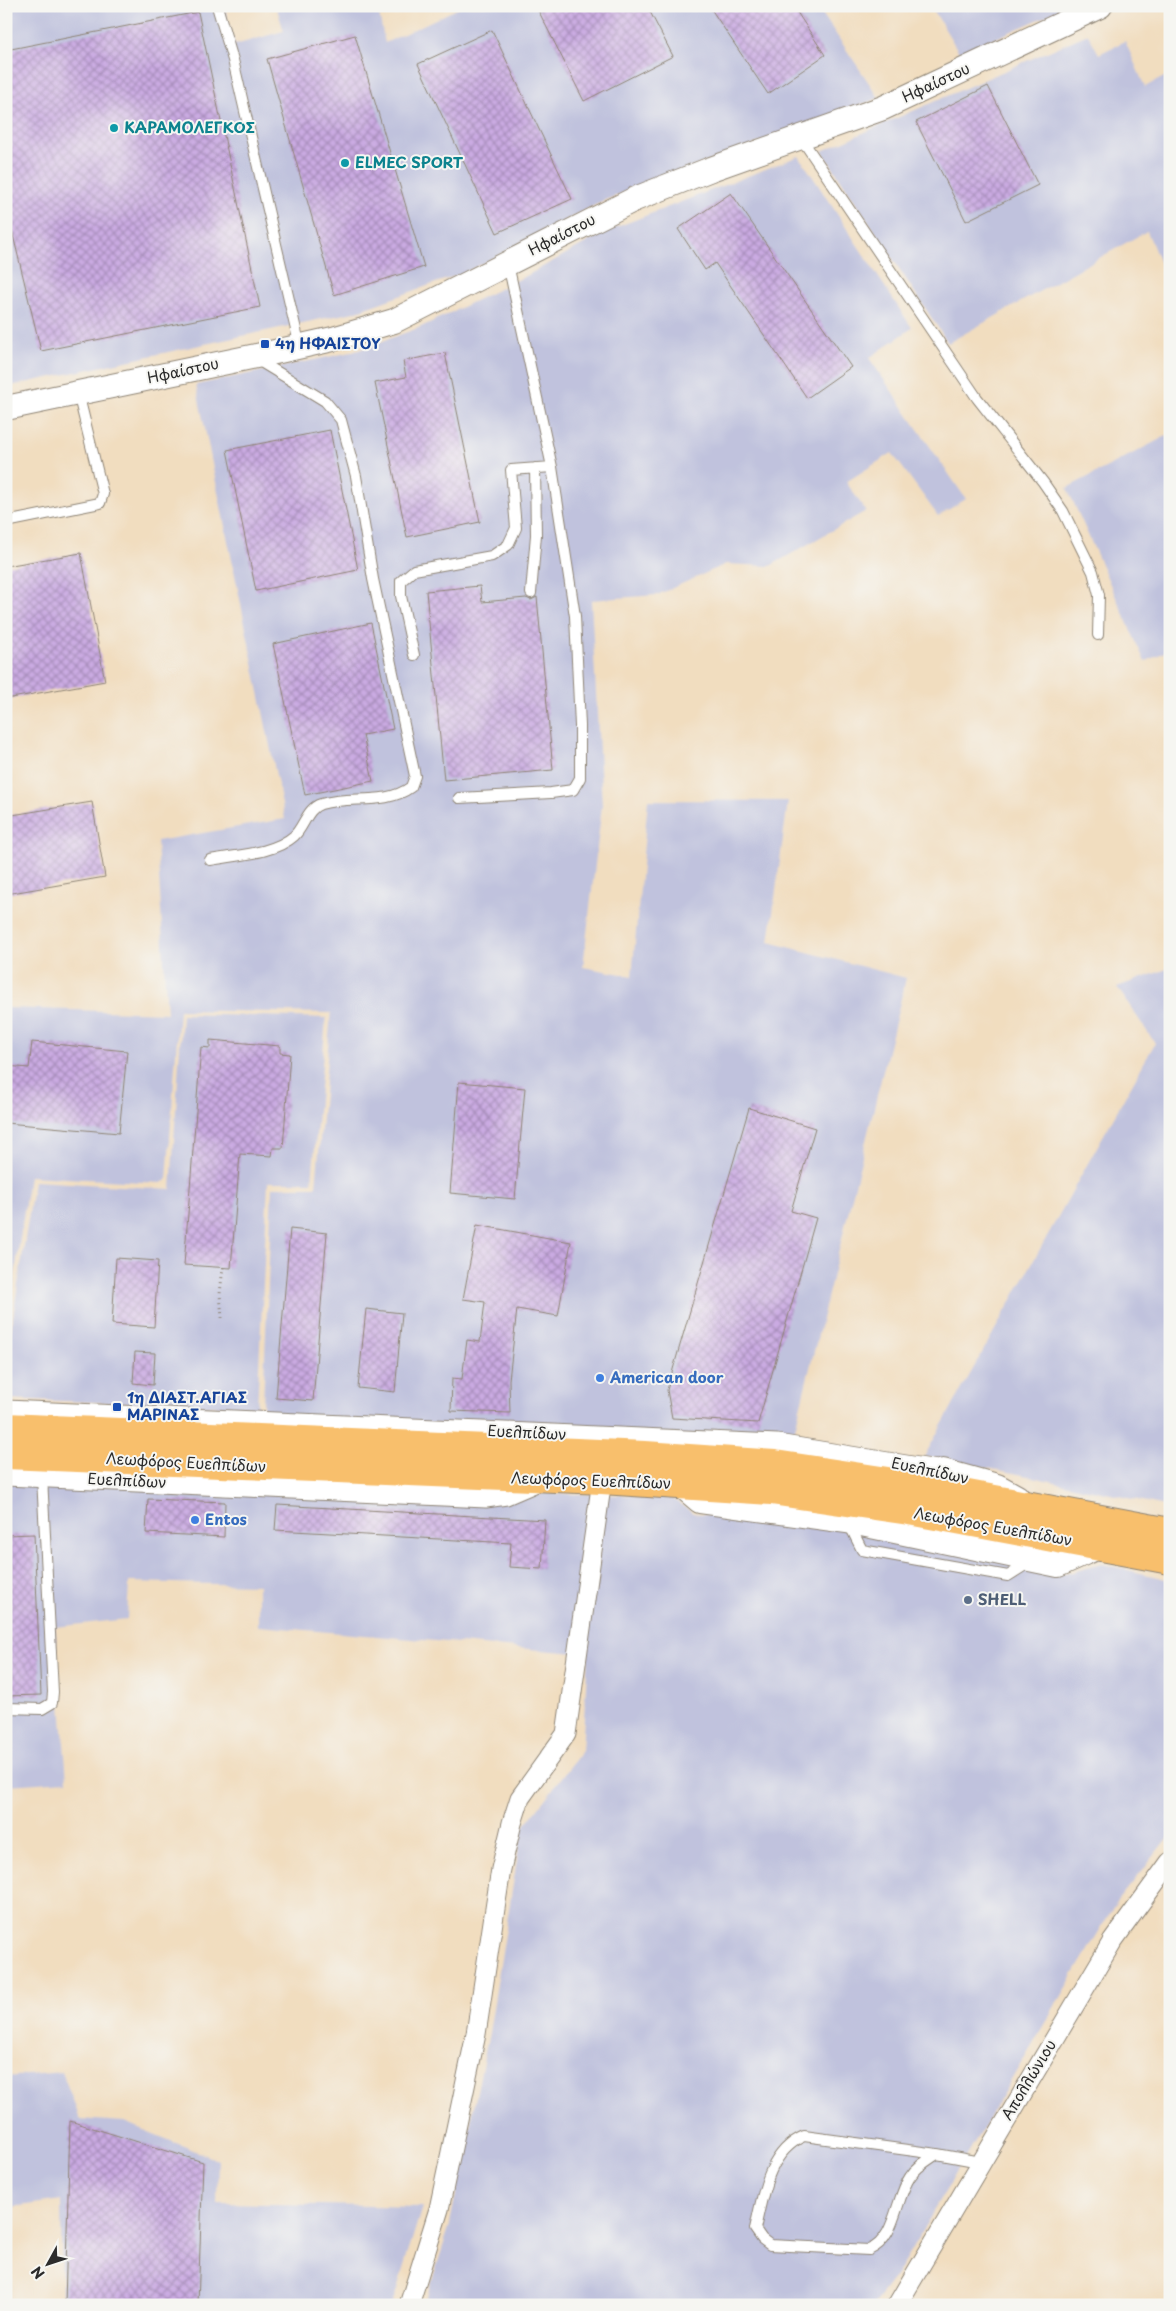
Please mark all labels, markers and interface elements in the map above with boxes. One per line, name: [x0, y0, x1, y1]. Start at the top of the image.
street label: Ηφαίστου: [898, 56, 973, 107]
place label: ΚΑΡΑΜΟΛΕΓΚΟΣ: [124, 115, 255, 138]
marker: ΚΑΡΑΜΟΛΕΓΚΟΣ: [108, 122, 120, 134]
place label: ELMEC SPORT: [355, 150, 464, 173]
marker: ELMEC SPORT: [339, 157, 351, 169]
street label: Ηφαίστου: [524, 207, 599, 260]
place label: 4η ΗΦΑΙΣΤΟΥ: [275, 331, 381, 354]
marker: 4η ΗΦΑΙΣΤΟΥ: [259, 338, 271, 350]
street label: Ηφαίστου: [145, 351, 221, 388]
place label: American door: [609, 1365, 724, 1388]
marker: American door: [594, 1372, 606, 1384]
place label: 1η ΔΙΑΣΤ.ΑΓΙΑΣ ΜΑΡΙΝΑΣ: [127, 1385, 247, 1425]
marker: 1η ΔΙΑΣΤ.ΑΓΙΑΣ ΜΑΡΙΝΑΣ: [111, 1401, 123, 1413]
street label: Ευελπίδων: [487, 1418, 567, 1445]
street label: Λεωφόρος Ευελπίδων: [105, 1446, 267, 1477]
street label: Ευελπίδων: [889, 1450, 971, 1489]
street label: Λεωφόρος Ευελπίδων: [511, 1465, 672, 1494]
street label: Ευελπίδων: [87, 1466, 167, 1493]
street label: Λεωφόρος Ευελπίδων: [912, 1500, 1074, 1551]
place label: Entos: [205, 1507, 247, 1530]
marker: Entos: [189, 1514, 201, 1526]
place label: SHELL: [978, 1587, 1026, 1610]
marker: SHELL: [962, 1594, 974, 1606]
street label: Απολλώνιου: [995, 2035, 1061, 2124]
north arrow: [22, 2238, 72, 2288]
text: N: [26, 2262, 49, 2284]

